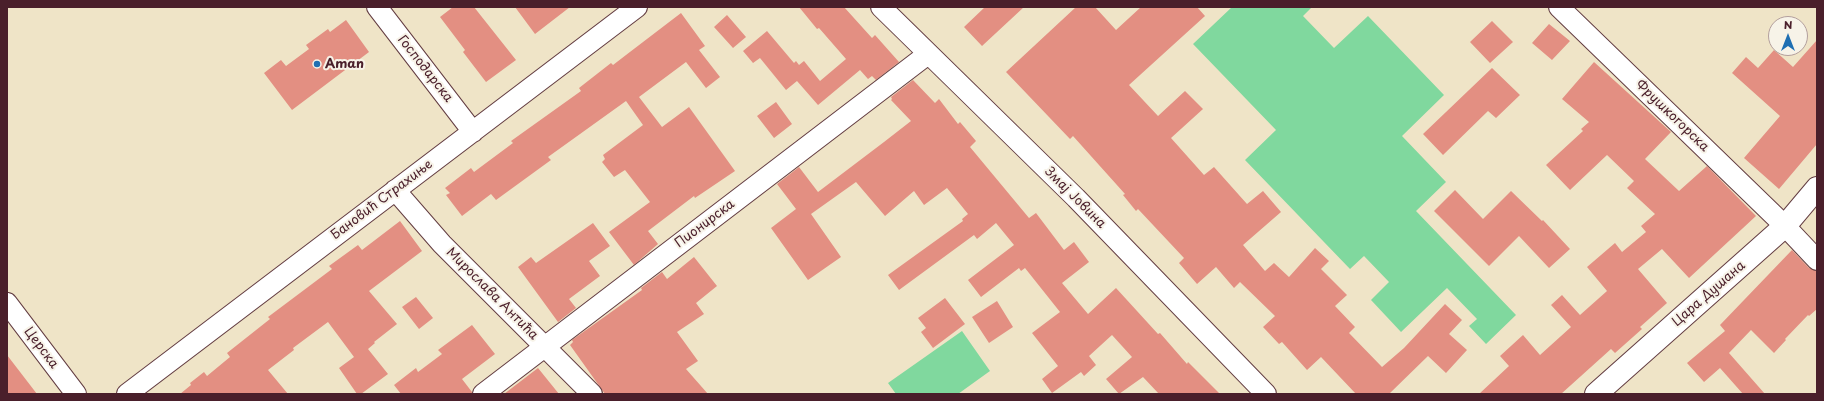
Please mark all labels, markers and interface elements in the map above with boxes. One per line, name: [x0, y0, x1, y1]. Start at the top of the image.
north arrow: [1768, 16, 1808, 56]
text: N: [1784, 16, 1792, 33]
street label: Господарска: [394, 32, 456, 106]
place label: Aman: [325, 56, 364, 72]
marker: Aman: [312, 59, 322, 69]
street label: Фрушкогорска: [1632, 77, 1712, 155]
street label: Бановић Страхиње: [328, 157, 436, 243]
street label: Змај Јовина: [1041, 164, 1109, 232]
street label: Пионирска: [672, 197, 738, 251]
street label: Мирослава Антића: [443, 245, 541, 343]
street label: Цара Душана: [1669, 258, 1749, 330]
street label: Церска: [20, 324, 62, 372]

